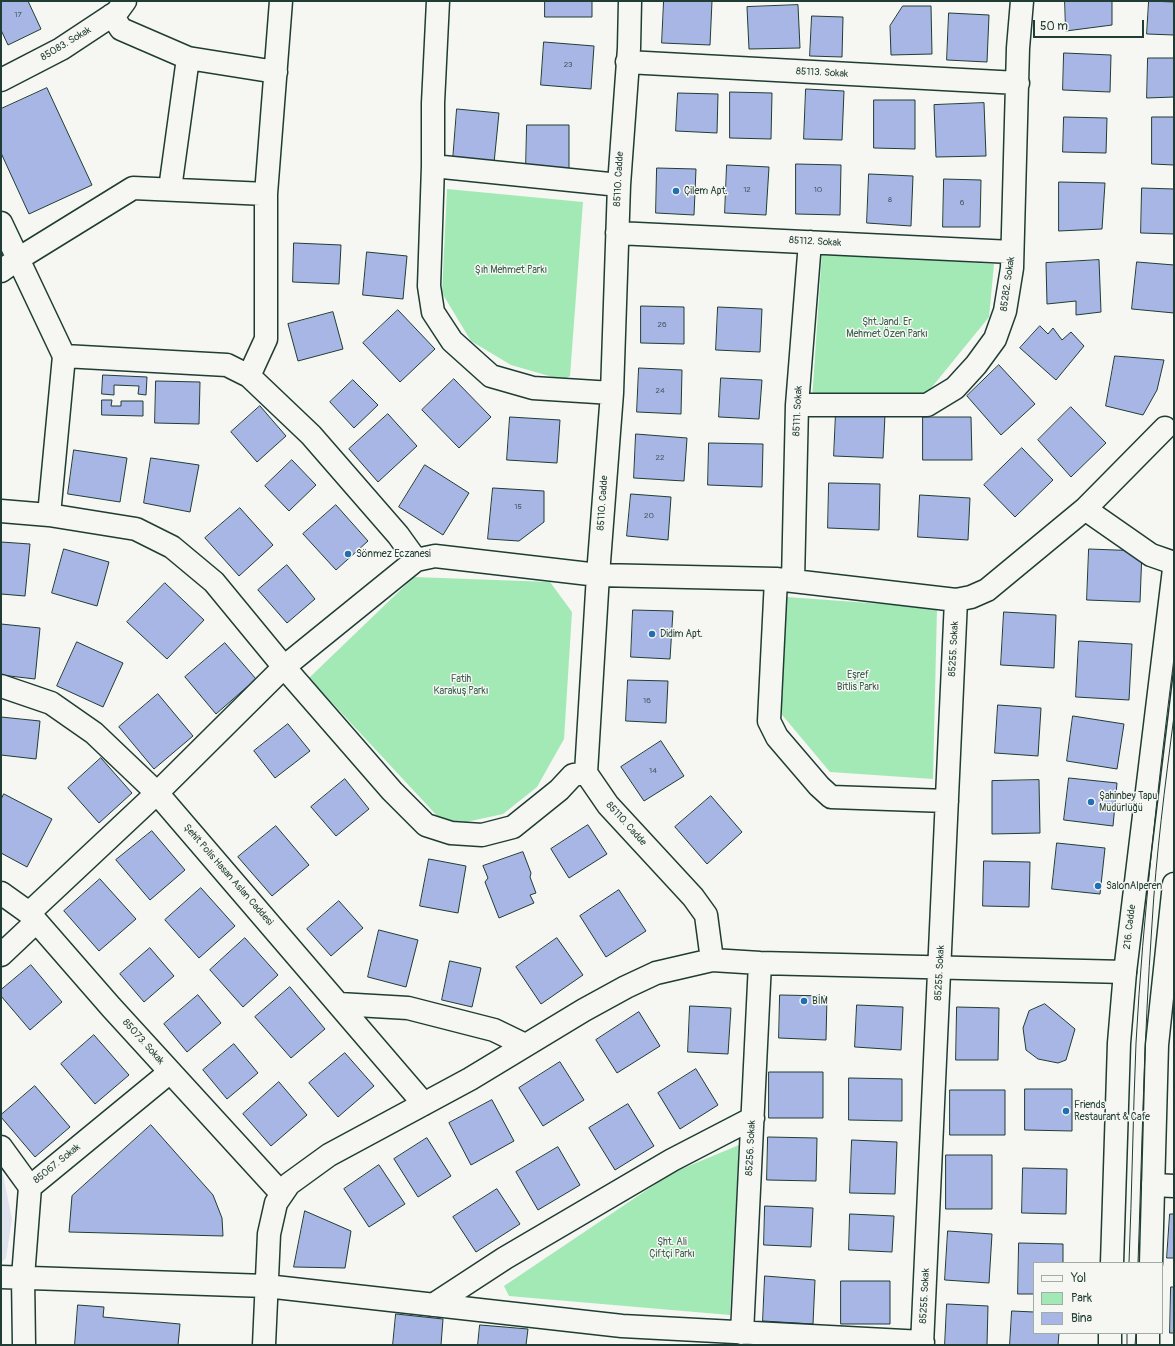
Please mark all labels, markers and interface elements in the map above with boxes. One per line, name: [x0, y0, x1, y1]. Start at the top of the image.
house number: 17: [14, 10, 22, 20]
scale bar: [1035, 12, 1146, 38]
text: 50 m: [1040, 19, 1068, 34]
street label: 85083. Sokak: [39, 24, 93, 64]
house number: 23: [564, 60, 572, 70]
street label: 85113. Sokak: [796, 66, 848, 80]
street label: 85110. Cadde: [612, 151, 626, 207]
place label: Çilem Apt.: [684, 185, 728, 197]
house number: 12: [743, 185, 751, 195]
house number: 10: [814, 185, 822, 195]
marker: Çilem Apt.: [671, 186, 681, 196]
house number: 8: [888, 195, 892, 205]
house number: 6: [960, 198, 964, 208]
street label: 85112. Sokak: [789, 235, 841, 249]
street label: 85282. Sokak: [998, 256, 1018, 312]
park label: Şıh Mehmet Parkı: [475, 264, 547, 276]
park label: Şht.Jand. Er Mehmet Özen Parkı: [846, 316, 928, 340]
house number: 26: [657, 320, 667, 330]
street label: 85111. Sokak: [791, 385, 805, 437]
house number: 24: [655, 386, 665, 396]
house number: 22: [656, 453, 664, 463]
street label: 85110. Cadde: [595, 475, 611, 531]
house number: 15: [514, 502, 522, 512]
house number: 20: [644, 511, 654, 521]
place label: Sönmez Eczanesi: [356, 548, 431, 560]
marker: Sönmez Eczanesi: [343, 549, 353, 559]
street label: 85255. Sokak: [947, 621, 961, 677]
place label: Didim Apt.: [660, 628, 703, 640]
marker: Didim Apt.: [647, 629, 657, 639]
park label: Eşref Bitlis Parkı: [837, 669, 879, 692]
park label: Fatih Karakuş Parkı: [434, 673, 488, 696]
house number: 16: [643, 696, 651, 706]
house number: 14: [649, 766, 657, 776]
place label: Şahinbey Tapu Müdürlüğü: [1099, 790, 1157, 814]
marker: Şahinbey Tapu Müdürlüğü: [1086, 797, 1096, 807]
street label: 85110. Cadde: [603, 800, 649, 848]
street label: Şehit Polis Hasan Aslan Caddesi: [181, 822, 275, 928]
place label: SalonAlperen: [1106, 880, 1162, 892]
marker: SalonAlperen: [1093, 881, 1103, 891]
street label: 216. Cadde: [1121, 904, 1139, 950]
street label: 85255. Sokak: [933, 945, 947, 1001]
place label: BİM: [812, 995, 828, 1007]
marker: BİM: [799, 996, 809, 1006]
street label: 85073. Sokak: [120, 1017, 166, 1067]
place label: Friends Restaurant & Cafe: [1074, 1099, 1150, 1122]
marker: Friends Restaurant & Cafe: [1061, 1106, 1071, 1116]
street label: 85256. Sokak: [744, 1120, 758, 1176]
street label: 85067. Sokak: [31, 1141, 83, 1187]
park label: Şht. Ali Çiftçi Parkı: [649, 1236, 695, 1260]
legend: [1033, 1262, 1163, 1334]
street label: 85255. Sokak: [918, 1268, 932, 1324]
text: Yol: [1071, 1271, 1086, 1286]
text: Park: [1071, 1291, 1092, 1306]
text: Bina: [1071, 1311, 1092, 1326]

